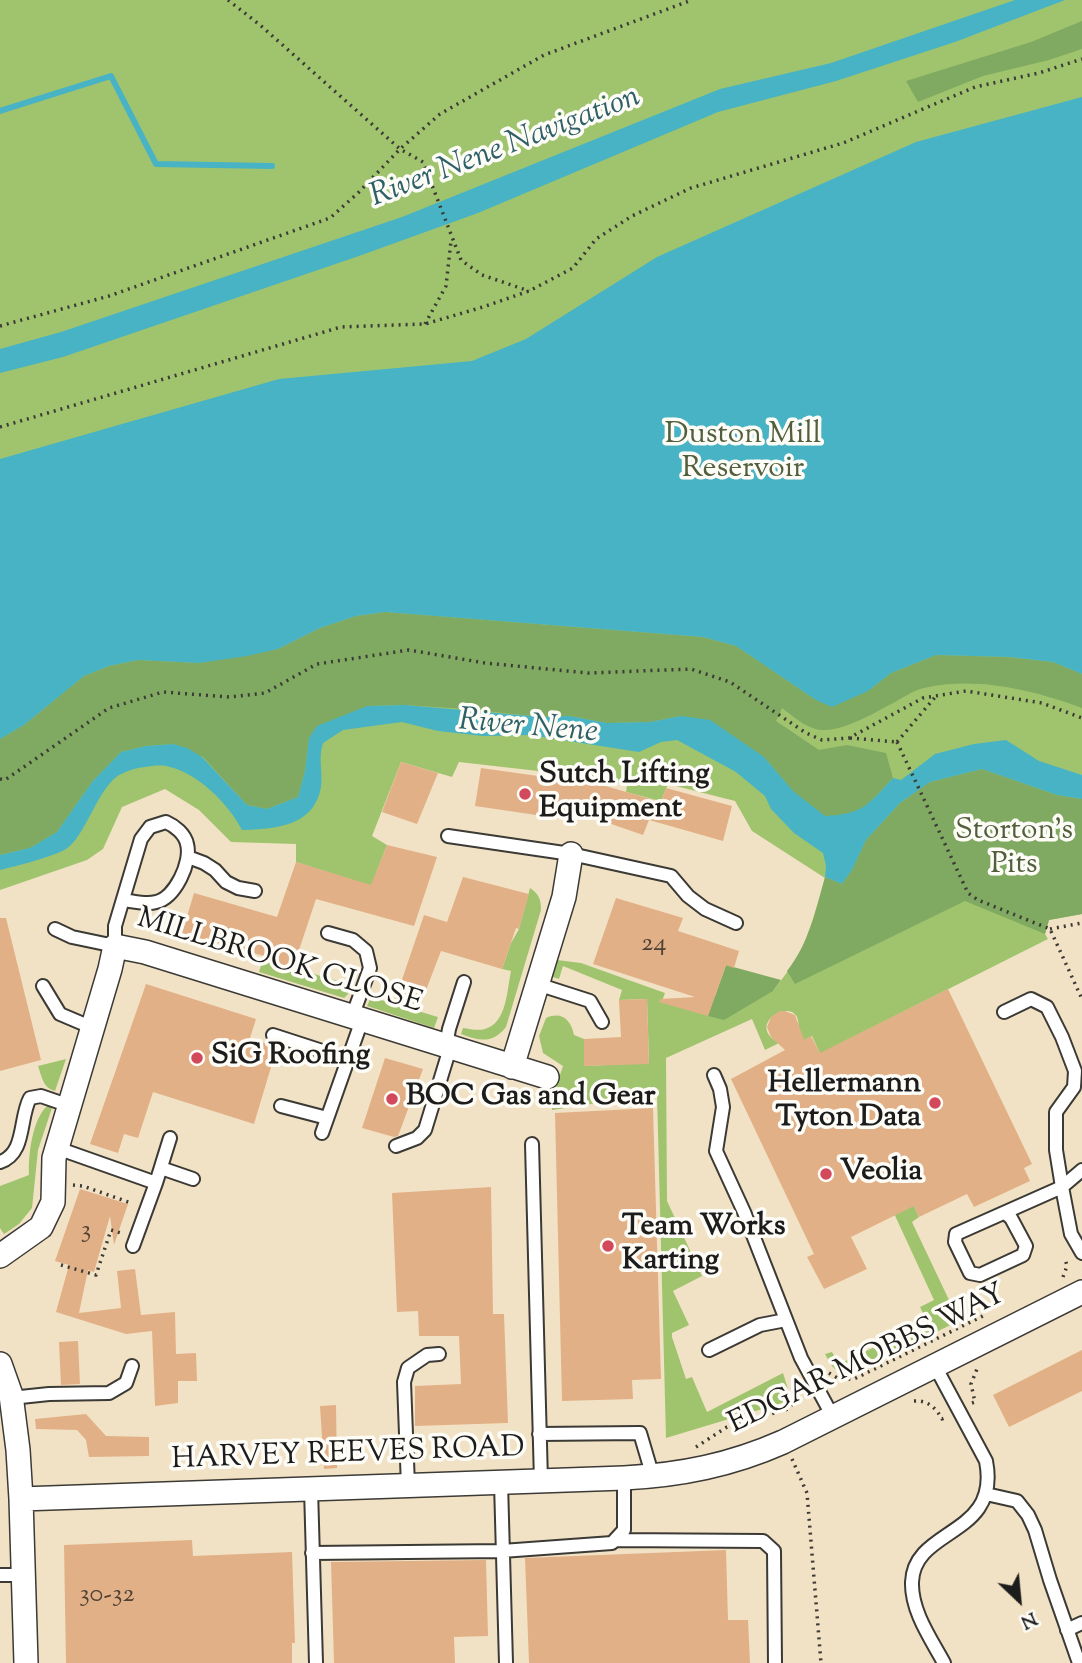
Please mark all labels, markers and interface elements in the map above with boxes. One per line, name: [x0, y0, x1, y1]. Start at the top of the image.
water label: River Nene Navigation: [366, 80, 646, 218]
park label: Duston Mill Reservoir: [665, 419, 821, 490]
water label: River Nene: [457, 704, 599, 754]
place label: Sutch Lifting Equipment: [539, 759, 710, 830]
marker: Sutch Lifting Equipment: [517, 786, 533, 802]
park label: Storton's Pits: [955, 815, 1073, 886]
street label: MILLBROOK CLOSE: [132, 902, 426, 1024]
house number: 24: [641, 930, 667, 962]
place label: SiG Roofing: [211, 1040, 370, 1076]
marker: SiG Roofing: [189, 1050, 205, 1066]
place label: Hellermann Tyton Data: [768, 1068, 921, 1138]
place label: BOC Gas and Gear: [406, 1081, 655, 1117]
marker: BOC Gas and Gear: [384, 1091, 400, 1107]
marker: Hellermann Tyton Data: [927, 1095, 943, 1111]
place label: Veolia: [840, 1156, 922, 1192]
marker: Veolia: [818, 1166, 834, 1182]
place label: Team Works Karting: [622, 1211, 785, 1282]
house number: 3: [81, 1217, 91, 1249]
marker: Team Works Karting: [600, 1238, 616, 1254]
street label: EDGAR MOBBS WAY: [724, 1278, 1012, 1444]
street label: HARVEY REEVES ROAD: [171, 1432, 525, 1480]
north arrow: [984, 1565, 1054, 1635]
house number: 30-32: [79, 1581, 135, 1613]
text: N: [1016, 1604, 1041, 1635]

